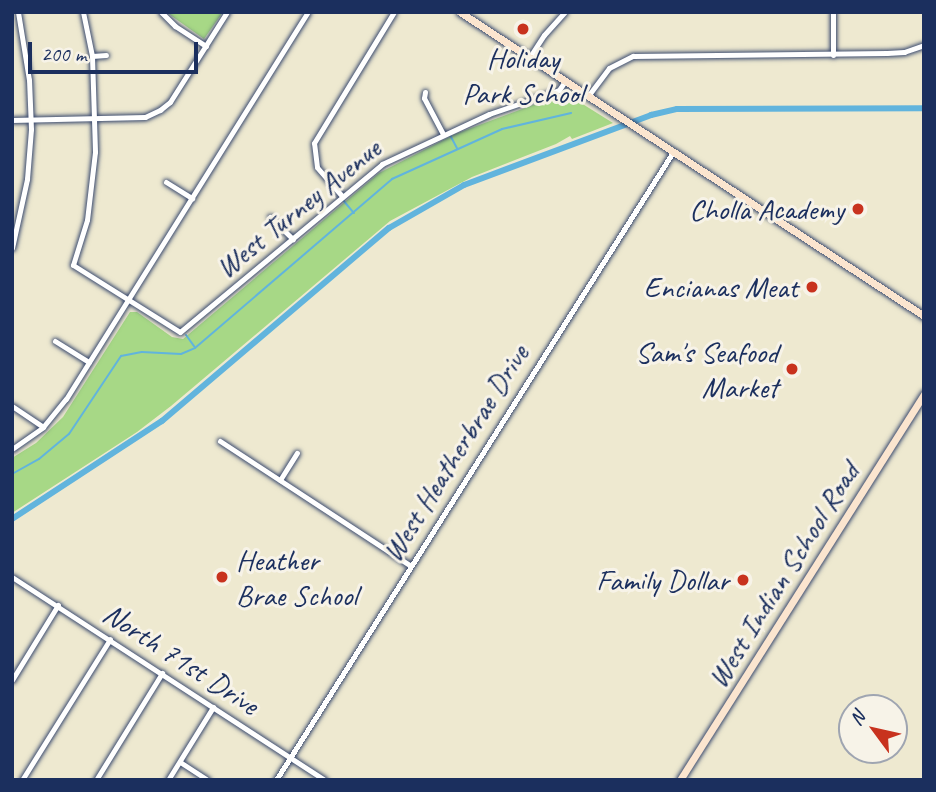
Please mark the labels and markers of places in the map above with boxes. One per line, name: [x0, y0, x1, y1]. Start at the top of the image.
marker: Holiday Park School: [515, 21, 531, 37]
place label: Holiday Park School: [463, 40, 583, 110]
place label: Cholla Academy: [689, 191, 844, 227]
marker: Cholla Academy: [850, 201, 866, 217]
place label: Encianas Meat: [644, 269, 798, 305]
marker: Encianas Meat: [804, 279, 820, 295]
place label: Sam's Seafood Market: [635, 334, 778, 404]
marker: Sam's Seafood Market: [784, 361, 800, 377]
place label: Heather Brae School: [236, 542, 357, 612]
place label: Family Dollar: [597, 562, 729, 598]
marker: Heather Brae School: [214, 569, 230, 585]
marker: Family Dollar: [735, 572, 751, 588]

